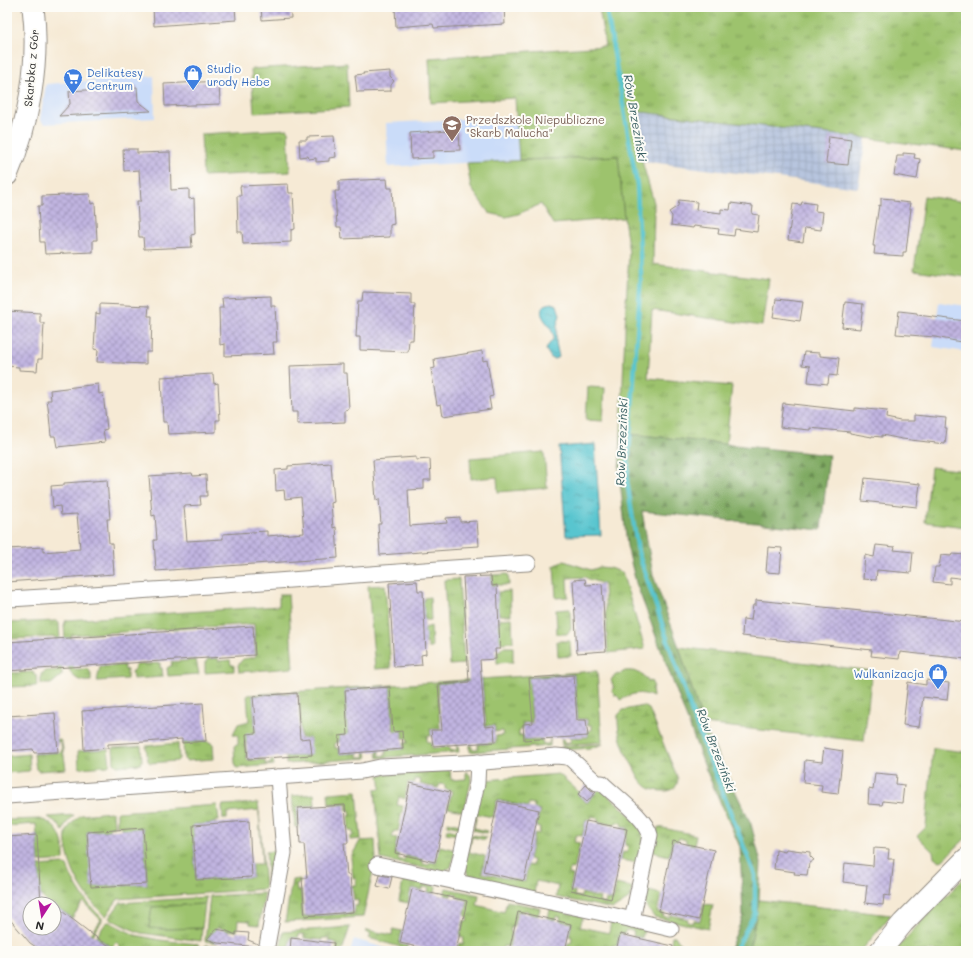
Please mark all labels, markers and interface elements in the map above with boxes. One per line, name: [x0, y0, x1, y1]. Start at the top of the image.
street label: Skarbka z Gór: [20, 29, 42, 107]
place label: Studio urody Hebe: [207, 61, 270, 89]
shop icon: Studio urody Hebe: [182, 63, 204, 91]
place label: Delikatesy Centrum: [87, 65, 143, 93]
supermarket icon: Delikatesy Centrum: [62, 67, 84, 95]
water label: Rów Brzeziński: [620, 73, 652, 163]
place label: Przedszkole Niepubliczne "Skarb Malucha": [466, 112, 605, 140]
school or university icon: Przedszkole Niepubliczne "Skarb Malucha": [441, 114, 463, 142]
water label: Rów Brzeziński: [611, 397, 631, 486]
shop icon: Wulkanizacja: [927, 662, 949, 690]
place label: Wulkanizacja: [853, 666, 924, 681]
water label: Rów Brzeziński: [694, 706, 740, 794]
north arrow: [22, 896, 62, 936]
text: N: [34, 918, 45, 934]

